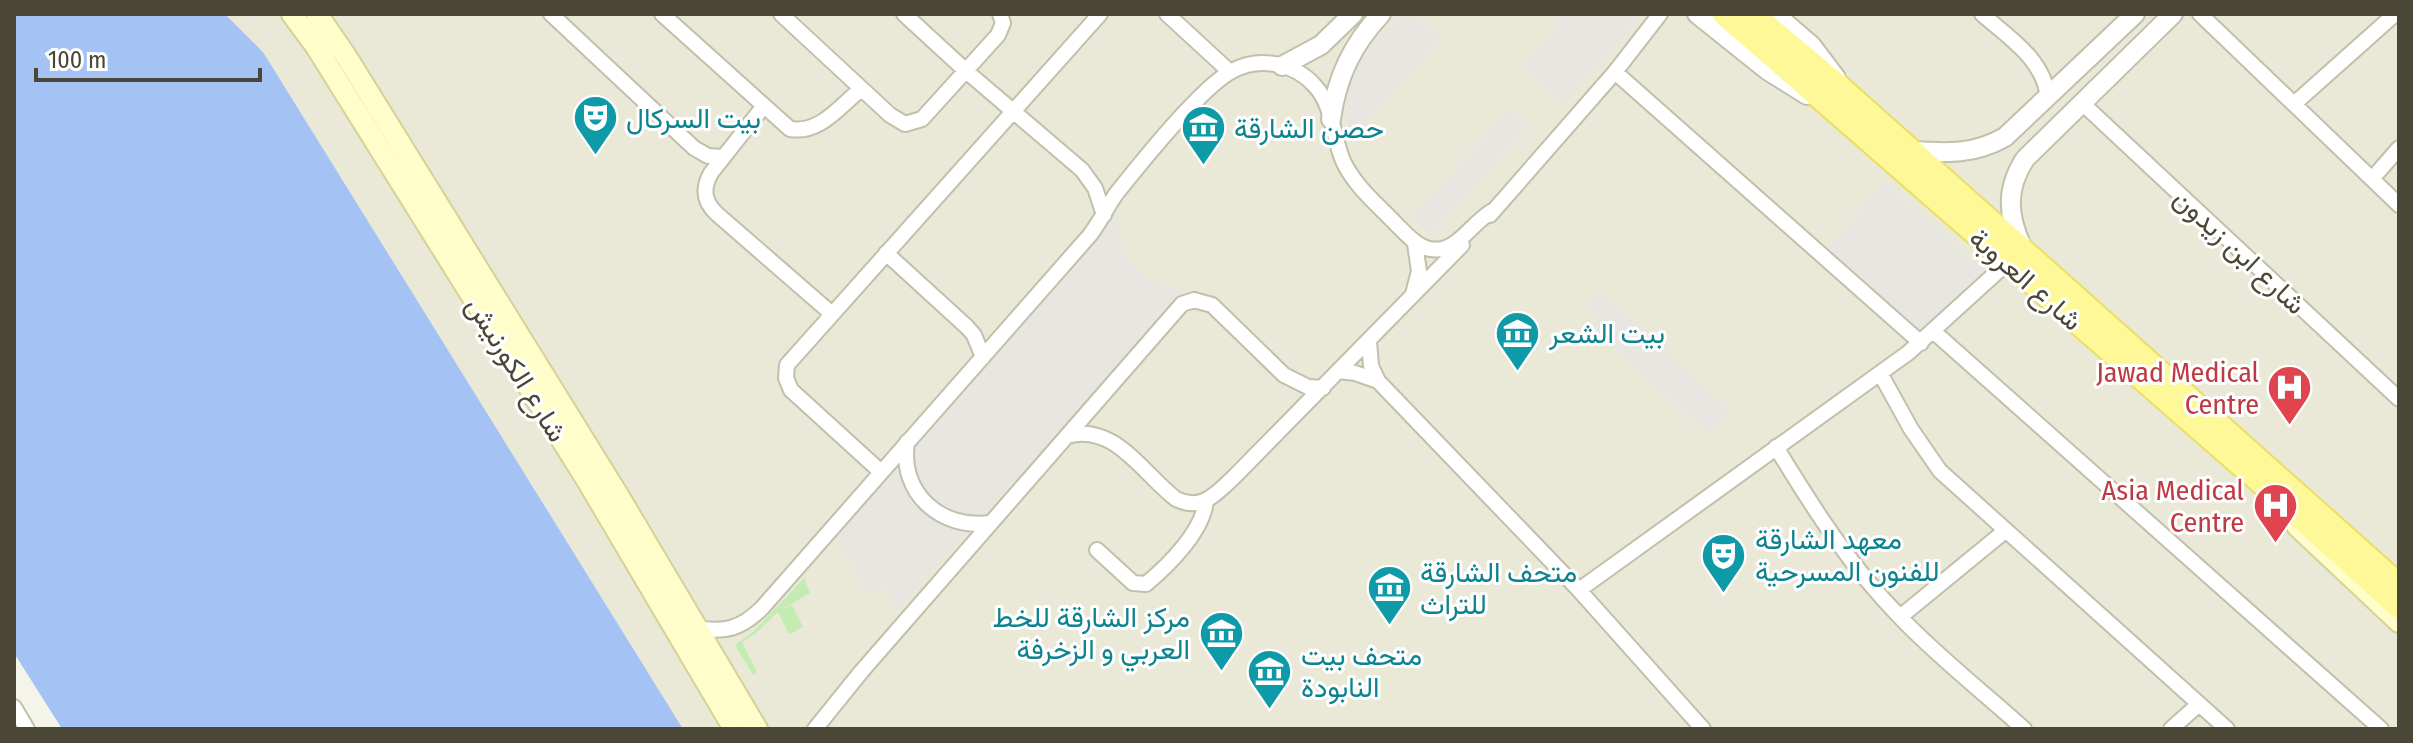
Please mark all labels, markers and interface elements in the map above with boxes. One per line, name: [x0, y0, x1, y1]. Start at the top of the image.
scale bar: [36, 32, 260, 82]
text: 100 m: [48, 46, 106, 74]
theatre icon: بيت السركال: [571, 94, 619, 157]
place label: بيت السركال: [626, 102, 761, 136]
museum icon: حصن الشارقة: [1179, 104, 1227, 167]
place label: حصن الشارقة: [1234, 112, 1384, 146]
street label: شارع ابن زيدون: [2165, 182, 2313, 323]
street label: شارع العروبة: [1961, 221, 2089, 339]
street label: شارع الكورنيش: [457, 291, 574, 449]
museum icon: بيت الشعر: [1494, 309, 1542, 372]
place label: بيت الشعر: [1548, 317, 1665, 351]
place label: Jawad Medical Centre: [2096, 356, 2259, 421]
hospital icon: Jawad Medical Centre: [2266, 364, 2314, 427]
place label: Asia Medical Centre: [2102, 474, 2244, 539]
hospital icon: Asia Medical Centre: [2251, 482, 2299, 545]
place label: معهد الشارقة للفنون المسرحية: [1755, 523, 1940, 589]
theatre icon: معهد الشارقة للفنون المسرحية: [1700, 531, 1748, 594]
place label: متحف الشارقة للتراث: [1420, 556, 1577, 622]
museum icon: متحف الشارقة للتراث: [1365, 564, 1413, 627]
place label: مركز الشارقة للخط العربي و الزخرفة: [993, 601, 1190, 672]
museum icon: مركز الشارقة للخط العربي و الزخرفة: [1197, 609, 1245, 672]
place label: متحف بيت النابودة: [1301, 639, 1422, 705]
museum icon: متحف بيت النابودة: [1246, 647, 1294, 710]

